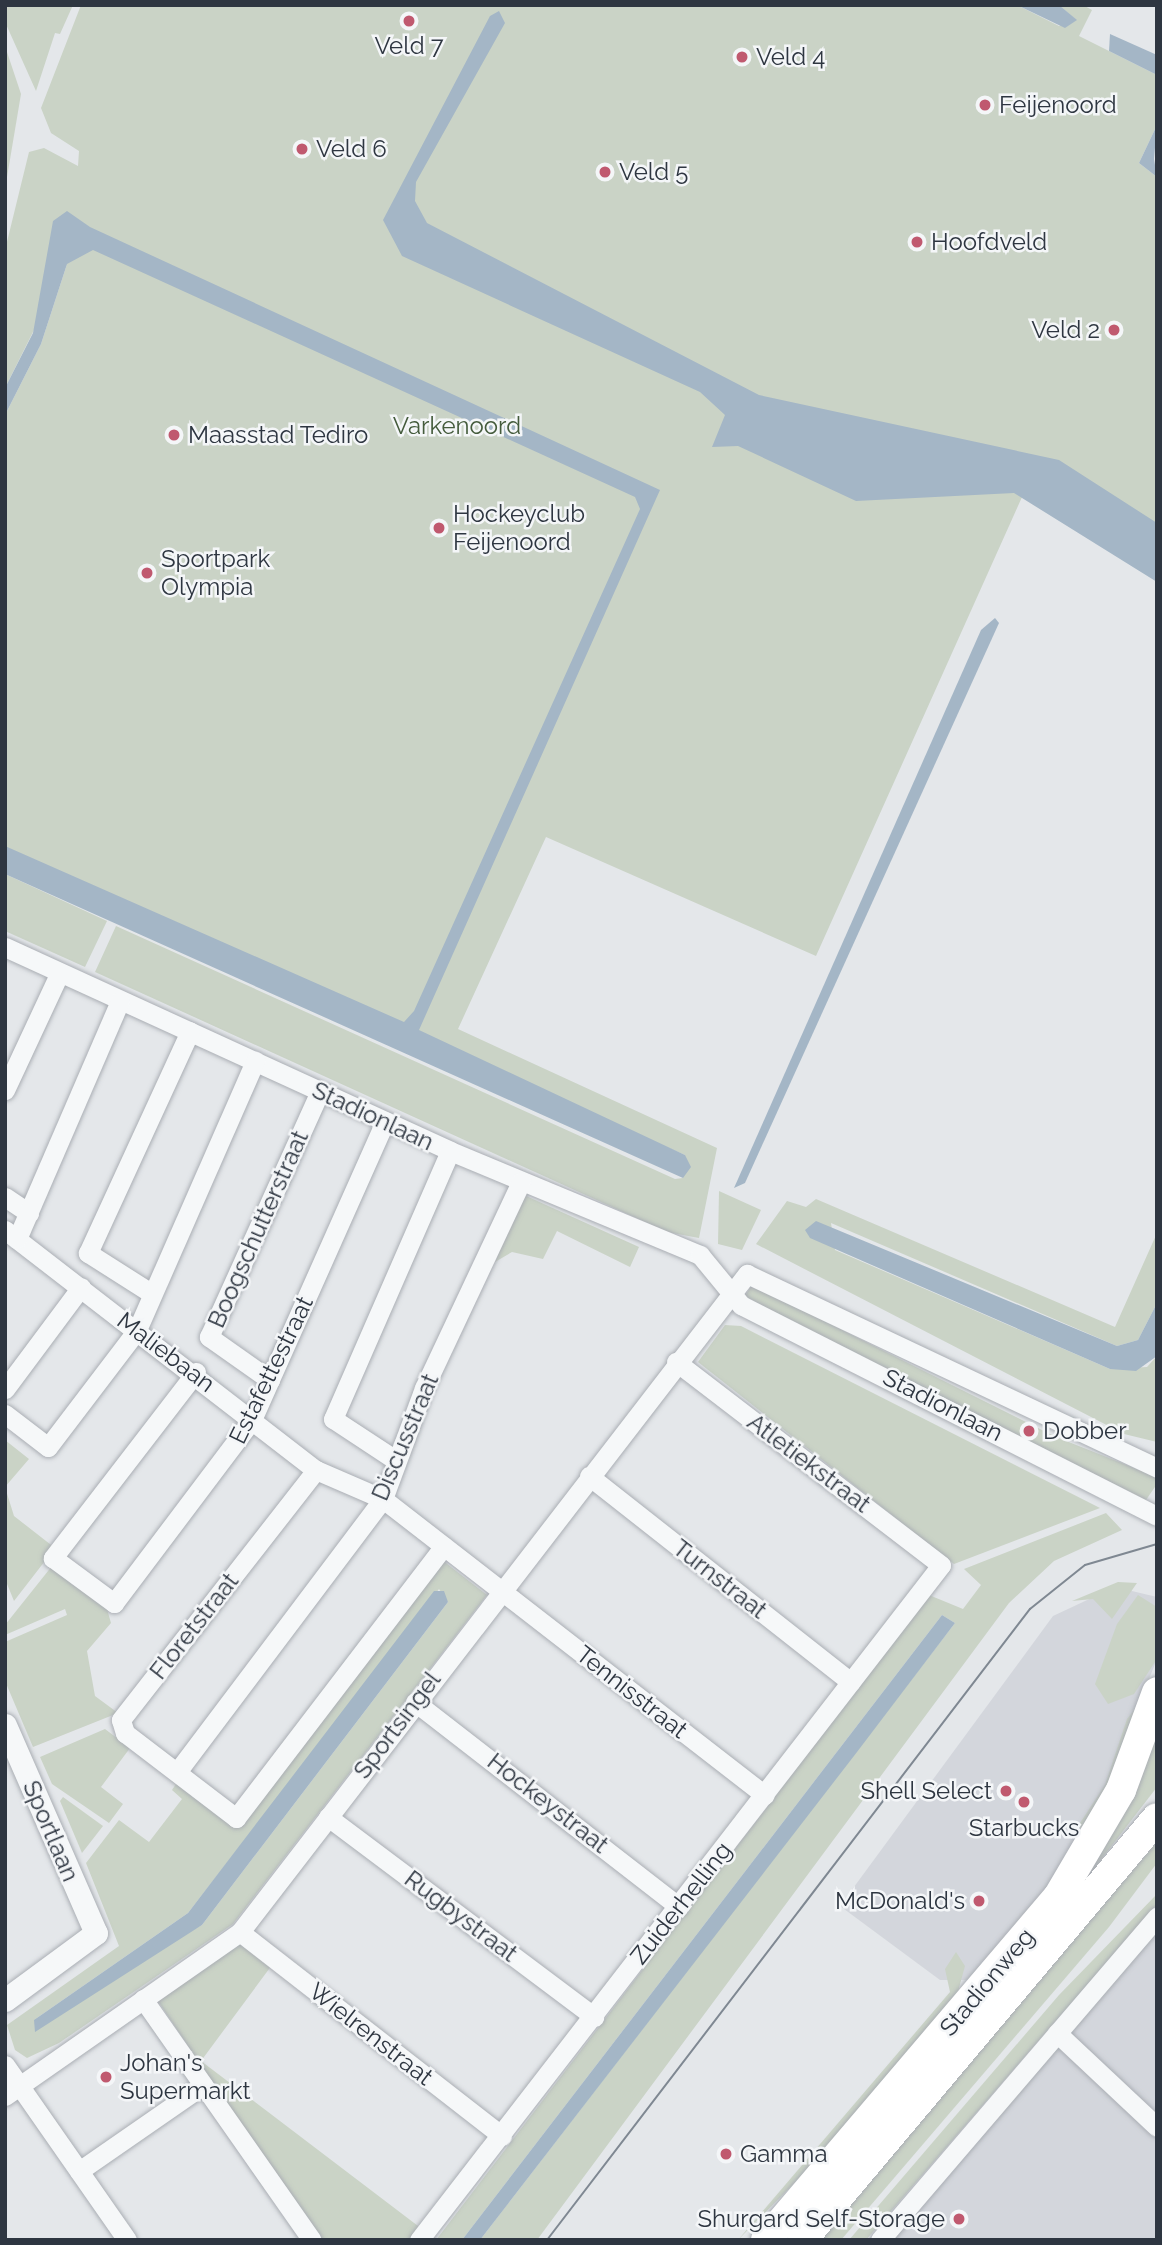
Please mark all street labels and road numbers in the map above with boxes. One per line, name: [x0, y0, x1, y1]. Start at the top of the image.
street label: Stadionlaan: [308, 1075, 438, 1157]
street label: Boogschutterstraat: [202, 1126, 314, 1332]
street label: Estafettestraat: [223, 1291, 319, 1449]
street label: Maliebaan: [111, 1306, 221, 1398]
street label: Stadionlaan: [878, 1363, 1008, 1447]
street label: Discusstraat: [365, 1369, 445, 1505]
street label: Atletiekstraat: [742, 1407, 876, 1519]
street label: Turnstraat: [667, 1533, 773, 1625]
street label: Floretstraat: [144, 1567, 244, 1685]
street label: Tennisstraat: [571, 1640, 693, 1744]
street label: Sportsingel: [347, 1666, 447, 1784]
street label: Hockeystraat: [482, 1747, 614, 1859]
street label: Sportlaan: [17, 1776, 85, 1886]
street label: Zuiderhelling: [624, 1836, 738, 1970]
street label: Rugbystraat: [399, 1864, 523, 1968]
street label: Stadionweg: [934, 1922, 1040, 2042]
street label: Wielrenstraat: [303, 1977, 439, 2091]

